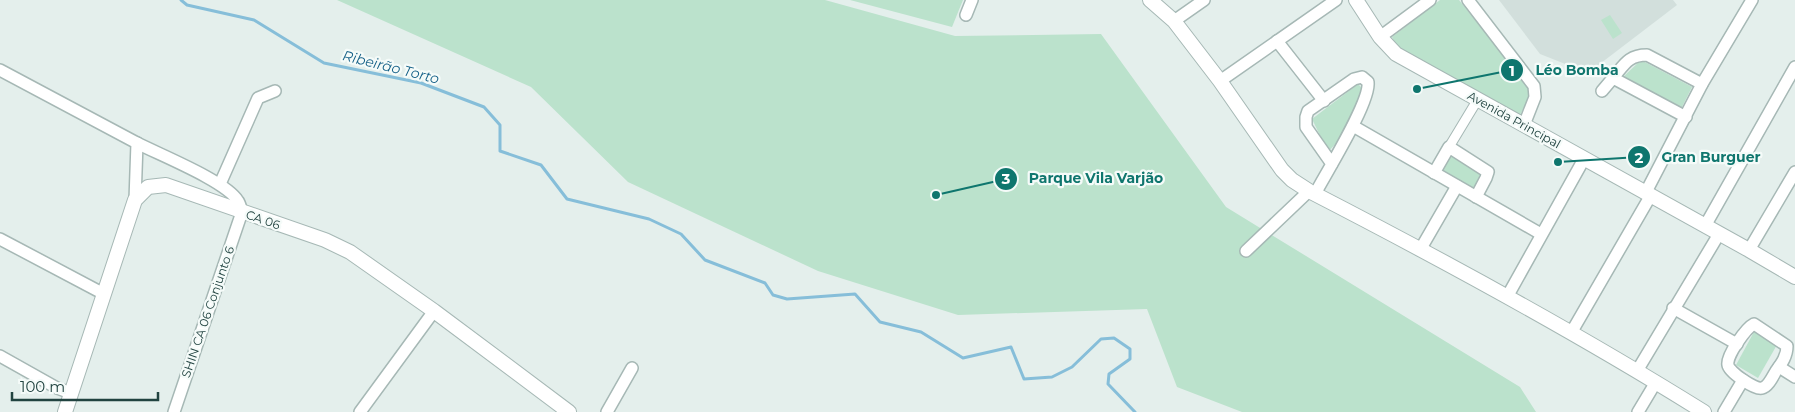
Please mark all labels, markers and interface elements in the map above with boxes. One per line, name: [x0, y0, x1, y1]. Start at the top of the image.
water label: Ribeirão Torto: [341, 46, 441, 88]
callout: Léo Bomba: [1500, 56, 1628, 85]
text: 1: [1509, 61, 1515, 80]
text: Léo Bomba: [1535, 61, 1619, 79]
street label: Avenida Principal: [1465, 88, 1563, 151]
callout: Gran Burguer: [1626, 143, 1770, 172]
text: 2: [1635, 148, 1644, 167]
text: Gran Burguer: [1661, 148, 1761, 166]
callout: Parque Vila Varjão: [993, 164, 1173, 193]
text: 3: [1001, 169, 1011, 188]
text: Parque Vila Varjão: [1029, 169, 1163, 187]
street label: CA 06: [244, 207, 282, 232]
street label: SHIN CA 06 Conjunto 6: [178, 244, 237, 380]
scale bar: [12, 370, 159, 402]
text: 100 m: [20, 377, 65, 396]

